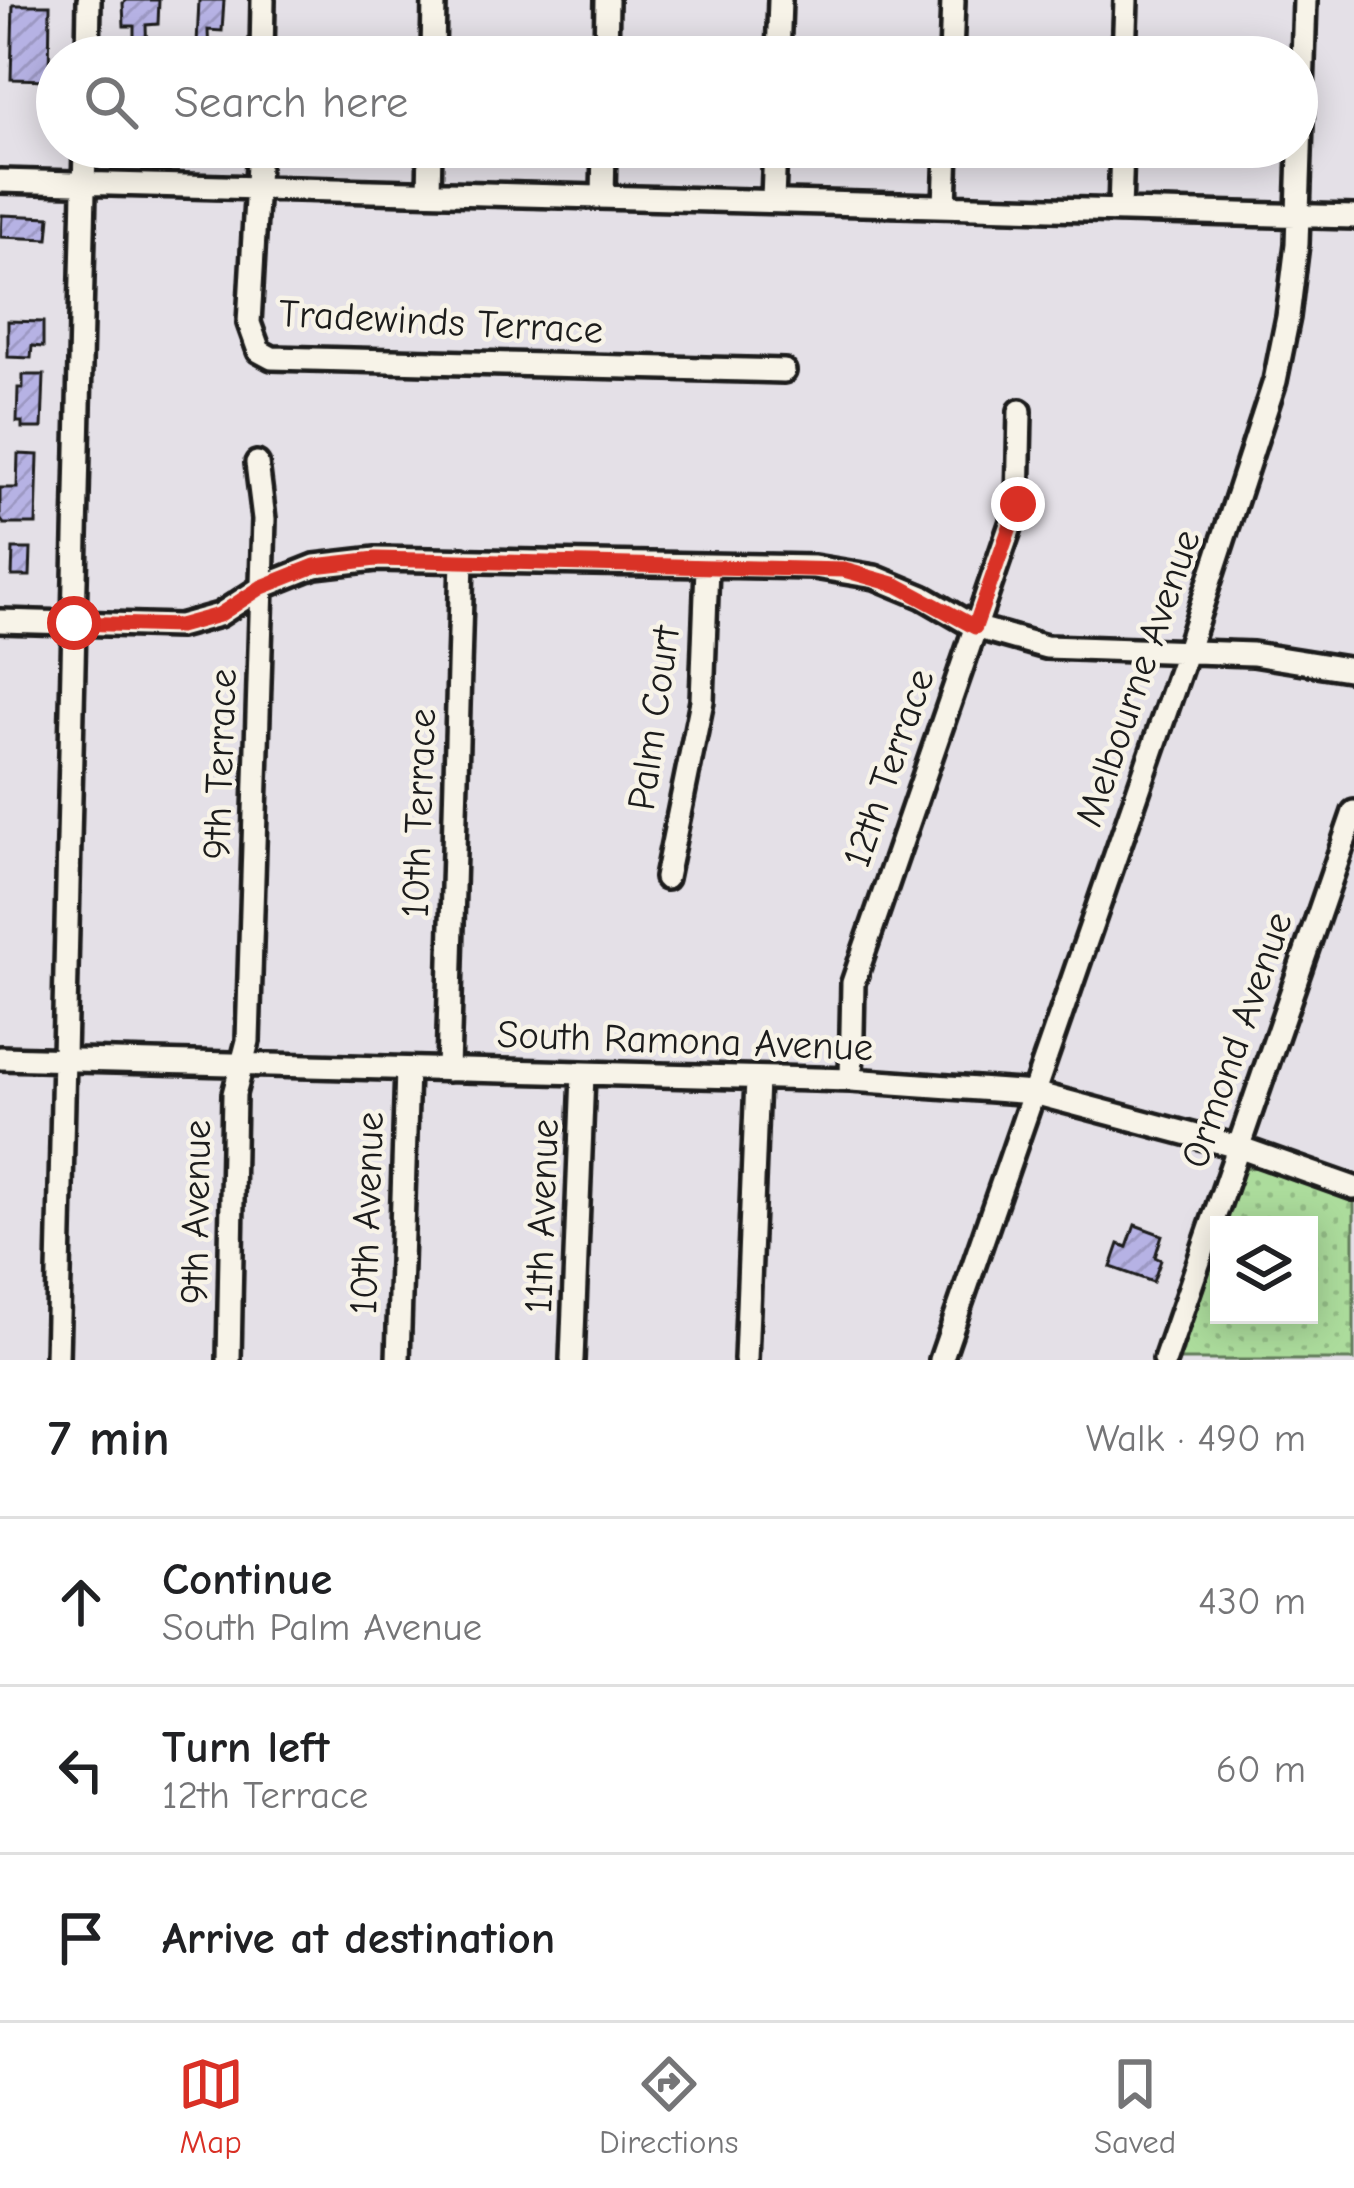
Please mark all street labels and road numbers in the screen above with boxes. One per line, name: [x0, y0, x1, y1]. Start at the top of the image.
street label: Tradewinds Terrace: [278, 291, 604, 353]
street label: Melbourne Avenue: [1066, 524, 1210, 832]
street label: Palm Court: [619, 621, 689, 813]
street label: 12th Terrace: [834, 663, 944, 873]
street label: 9th Terrace: [194, 668, 246, 860]
street label: 10th Terrace: [393, 707, 445, 919]
street label: Ormond Avenue: [1172, 906, 1302, 1174]
street label: South Ramona Avenue: [496, 1012, 874, 1070]
street label: 10th Avenue: [341, 1111, 393, 1315]
street label: 11th Avenue: [516, 1118, 568, 1314]
street label: 9th Avenue: [172, 1119, 220, 1305]

